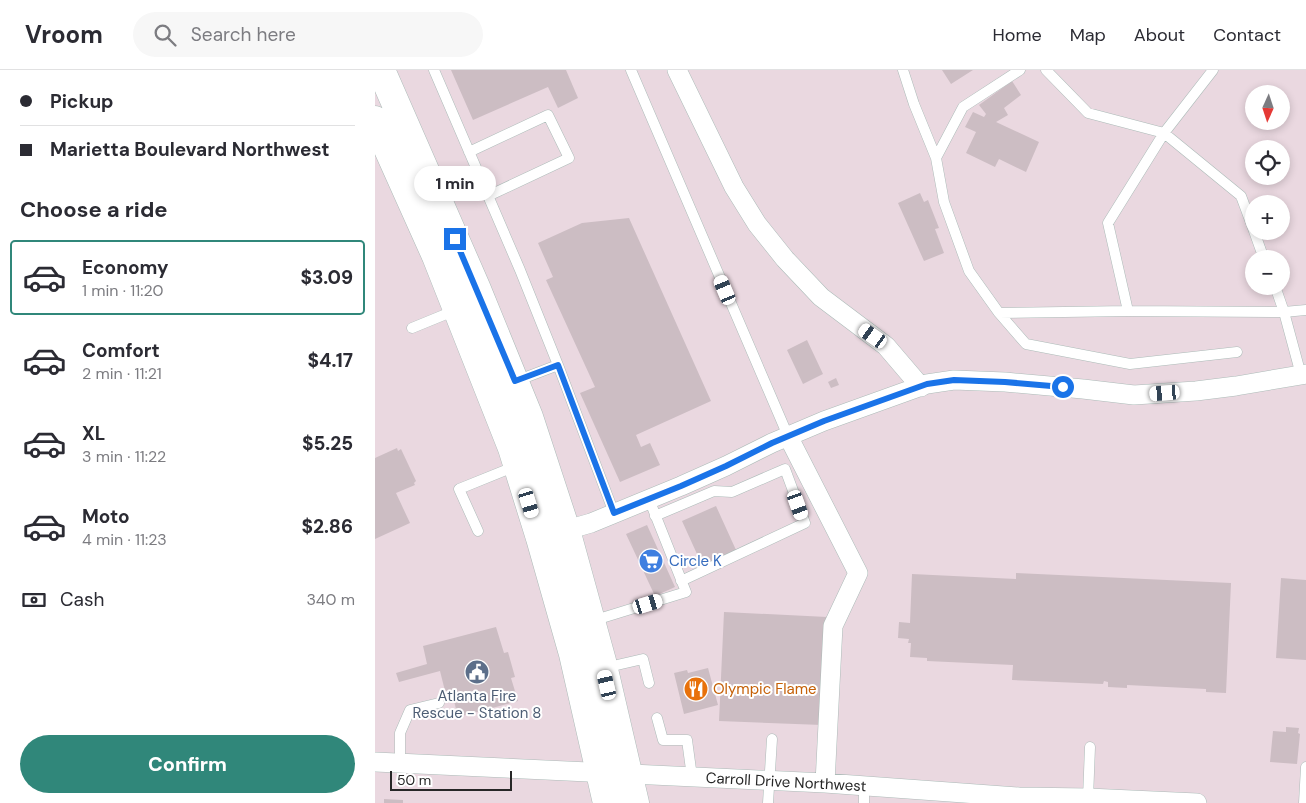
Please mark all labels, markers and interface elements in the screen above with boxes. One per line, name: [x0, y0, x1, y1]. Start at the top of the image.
search box: [133, 12, 483, 57]
text: Vroom: [25, 19, 103, 50]
icon: search: [151, 21, 179, 49]
text: Search here: [191, 22, 296, 47]
text: Home: [992, 23, 1042, 47]
text: Map: [1070, 23, 1106, 47]
text: About: [1134, 23, 1185, 47]
text: Contact: [1213, 23, 1281, 47]
north arrow: [1245, 85, 1290, 130]
map controls: [1245, 85, 1290, 295]
text: Pickup: [50, 89, 114, 114]
text: Marietta Boulevard Northwest: [50, 137, 330, 162]
button: locate: [1245, 140, 1290, 185]
callout: 1 min: [414, 166, 496, 202]
text: 1 min: [435, 173, 475, 194]
text: Choose a ride: [20, 195, 168, 224]
button: +: [1245, 195, 1290, 240]
route end: [444, 228, 466, 250]
button: −: [1245, 250, 1290, 295]
icon: car: [22, 255, 67, 300]
text: Economy: [82, 255, 169, 280]
text: $3.09: [300, 265, 353, 290]
car: [712, 273, 737, 307]
text: 1 min · 11:20: [82, 280, 163, 301]
car: [856, 321, 889, 351]
icon: car: [22, 338, 67, 383]
text: Comfort: [82, 338, 160, 363]
text: $4.17: [308, 348, 353, 373]
text: 2 min · 11:21: [82, 363, 162, 384]
route start: [1052, 376, 1074, 398]
car: [1149, 384, 1180, 402]
icon: car: [22, 421, 67, 466]
text: XL: [82, 421, 105, 446]
text: $5.25: [302, 431, 353, 456]
text: 3 min · 11:22: [82, 446, 166, 467]
car: [517, 486, 540, 520]
car: [785, 488, 810, 522]
icon: car: [22, 504, 67, 549]
text: Moto: [82, 504, 130, 529]
text: $2.86: [301, 514, 353, 539]
text: 4 min · 11:23: [82, 529, 167, 550]
supermarket icon: Circle K: [638, 548, 664, 574]
place label: Circle K: [669, 551, 722, 571]
icon: cash: [20, 586, 48, 614]
text: Cash: [60, 587, 104, 612]
text: 340 m: [306, 589, 355, 610]
car: [631, 592, 664, 616]
public building icon: Atlanta Fire Rescue - Station 8: [464, 659, 490, 685]
car: [596, 669, 617, 701]
restaurant icon: Olympic Flame: [683, 676, 709, 702]
place label: Olympic Flame: [713, 679, 817, 699]
place label: Atlanta Fire Rescue - Station 8: [413, 686, 541, 723]
button: Confirm: [20, 735, 355, 793]
scale bar: [390, 768, 513, 791]
street label: Carroll Drive Northwest: [705, 768, 867, 796]
text: 50 m: [397, 771, 431, 789]

